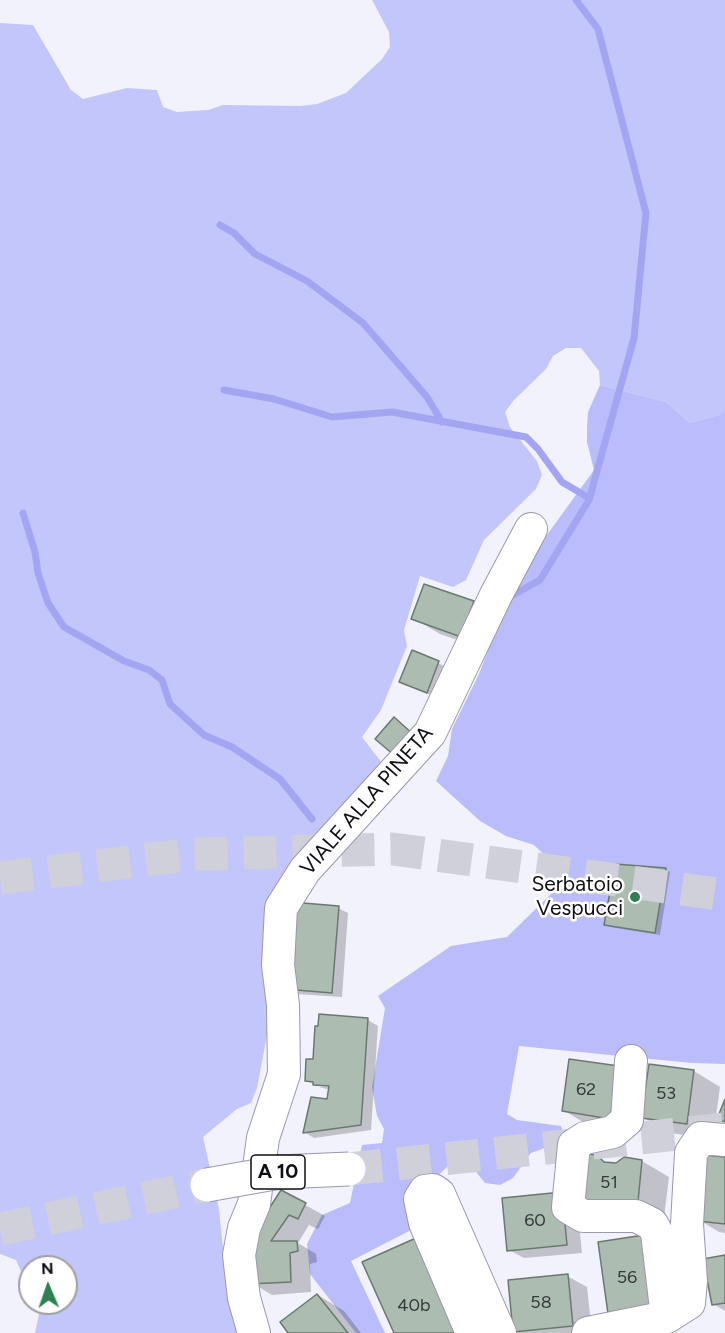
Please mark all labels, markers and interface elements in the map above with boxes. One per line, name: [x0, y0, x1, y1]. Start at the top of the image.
street label: VIALE ALLA PINETA: [295, 721, 439, 881]
place label: Serbatoio Vespucci: [531, 872, 623, 922]
marker: Serbatoio Vespucci: [628, 890, 642, 904]
house number: 62: [576, 1079, 596, 1101]
house number: 53: [656, 1083, 676, 1105]
road number: A 10: [251, 1155, 305, 1189]
house number: 51: [600, 1172, 618, 1194]
house number: 60: [524, 1210, 546, 1232]
north arrow: [18, 1255, 78, 1315]
text: N: [41, 1259, 54, 1278]
house number: 56: [617, 1267, 637, 1289]
house number: 58: [530, 1292, 552, 1314]
house number: 40b: [397, 1295, 431, 1317]

